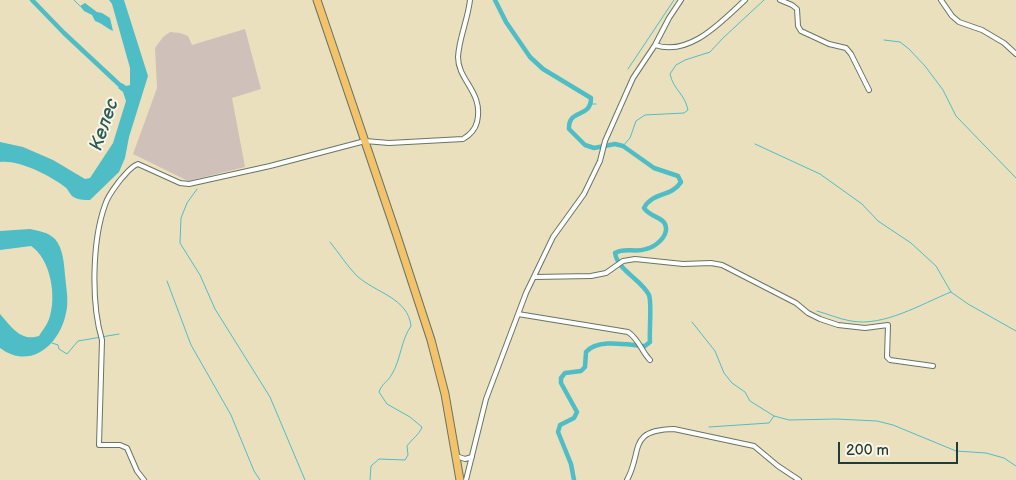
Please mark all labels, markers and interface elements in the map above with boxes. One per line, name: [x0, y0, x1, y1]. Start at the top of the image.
water label: Келес: [86, 96, 124, 154]
scale bar: [841, 432, 961, 464]
text: 200 m: [846, 441, 889, 460]

